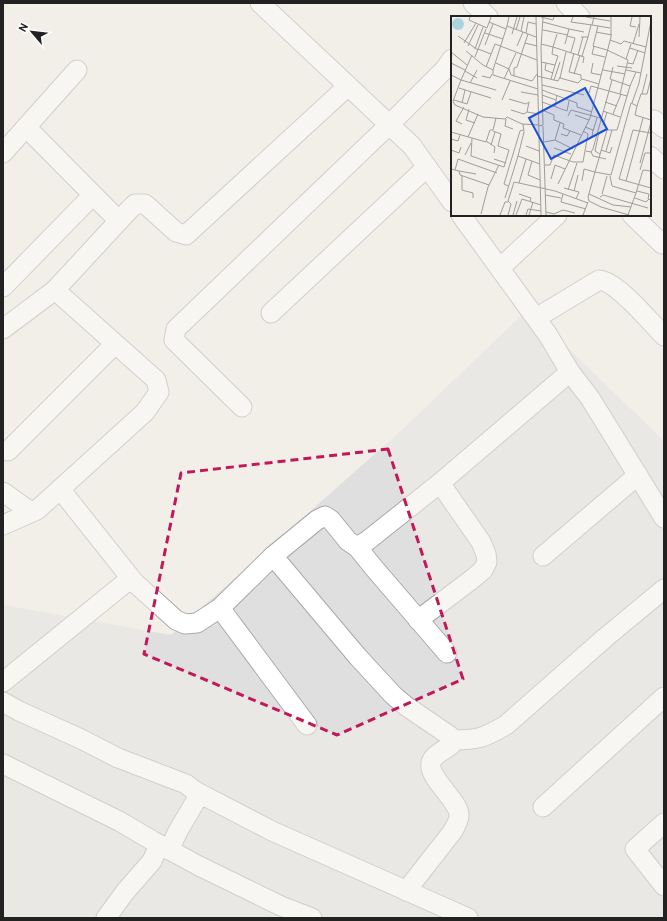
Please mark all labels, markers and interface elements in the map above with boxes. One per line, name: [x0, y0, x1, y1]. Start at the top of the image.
north arrow: [12, 12, 52, 52]
inset map: [451, 16, 651, 216]
text: N: [16, 21, 32, 35]

